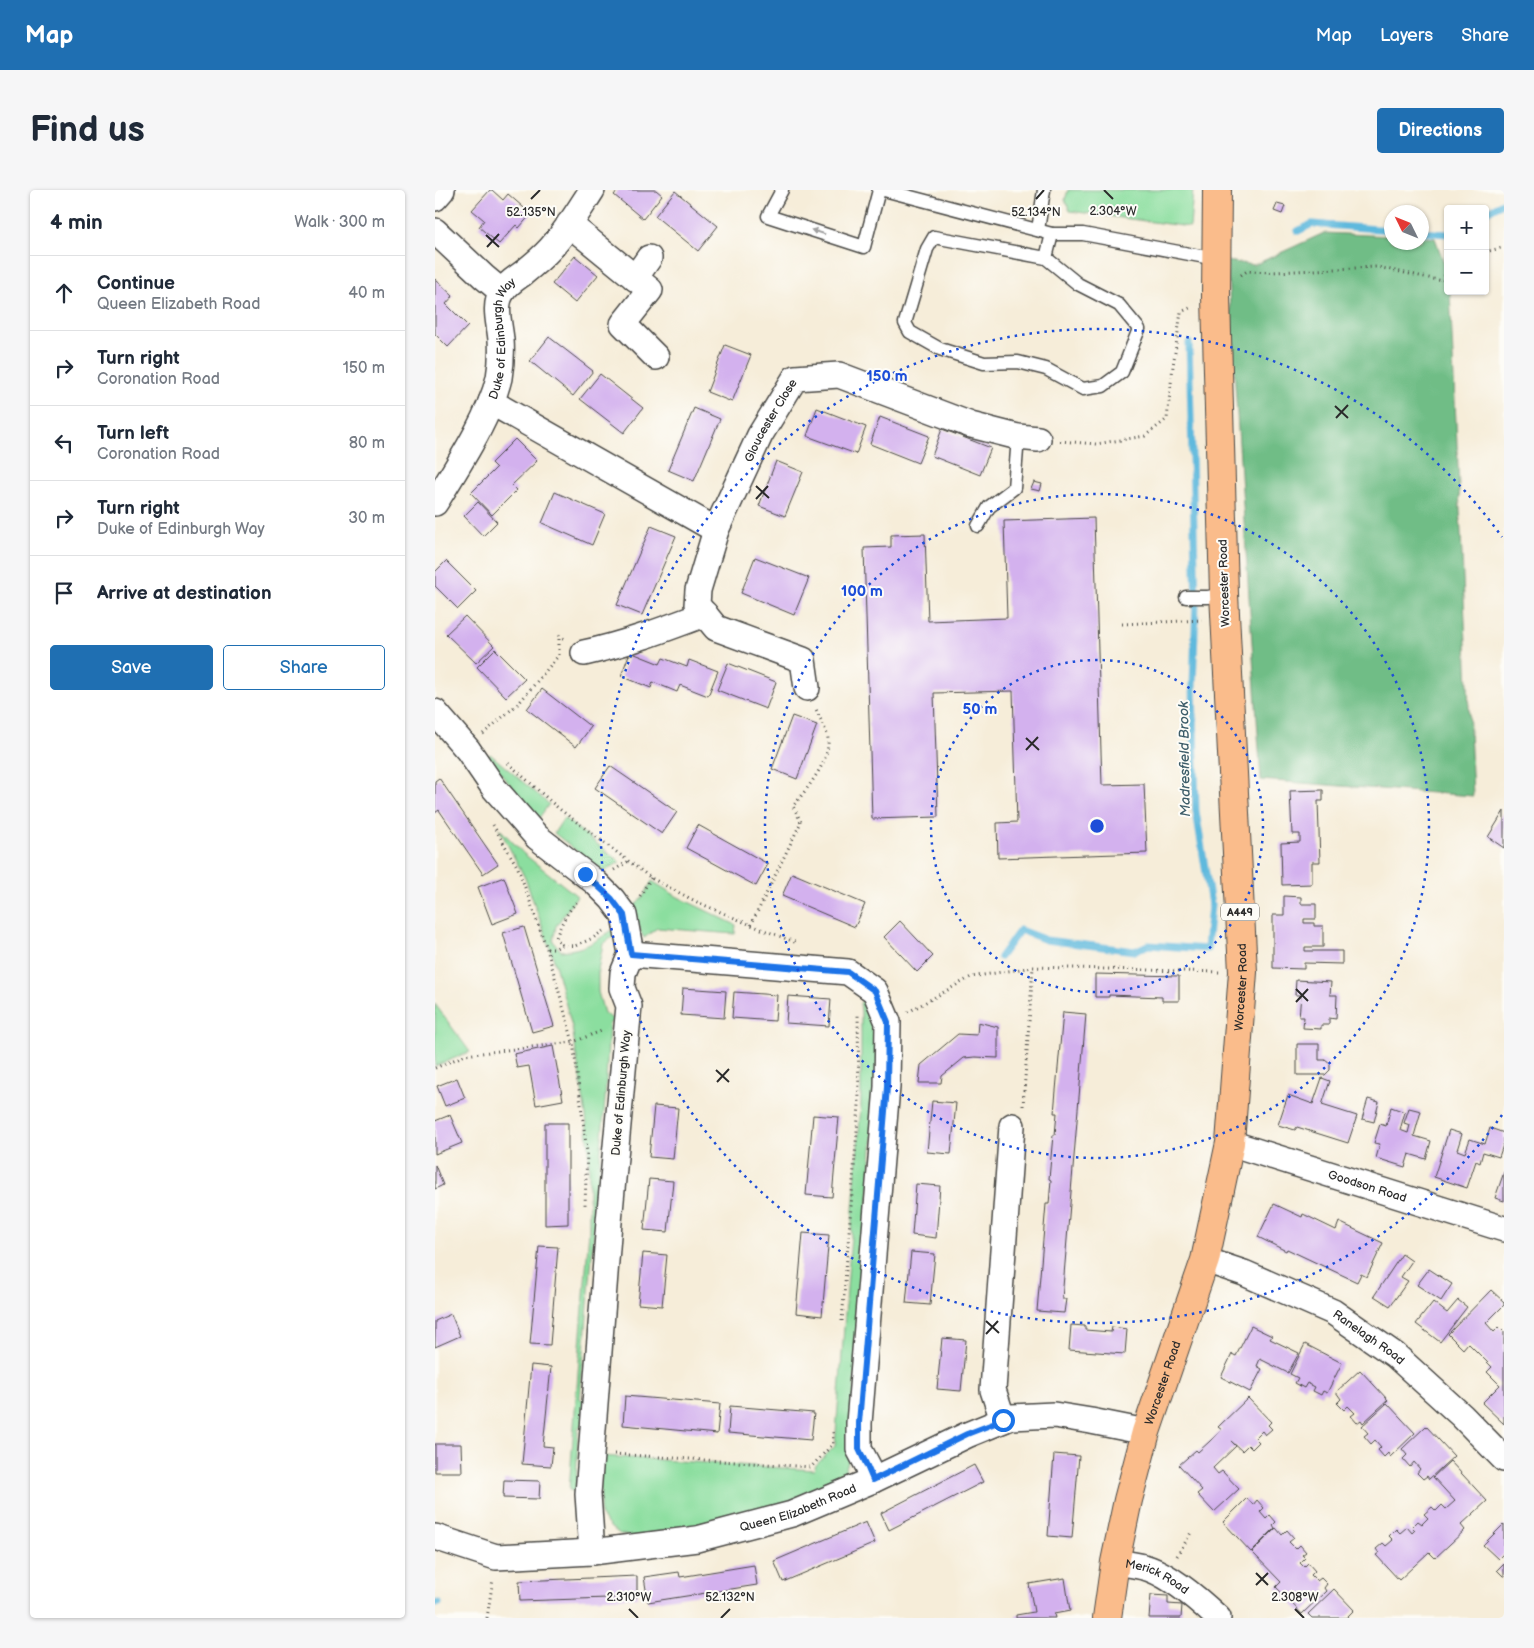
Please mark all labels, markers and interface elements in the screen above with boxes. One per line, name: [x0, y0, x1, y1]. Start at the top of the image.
text: Map: [25, 21, 73, 50]
text: Map: [1316, 25, 1352, 46]
text: Layers: [1380, 25, 1433, 46]
text: Share: [1461, 25, 1509, 46]
button: Directions: [1377, 108, 1504, 153]
text: Find us: [30, 109, 145, 152]
text: 2.304°W: [1089, 204, 1137, 219]
text: 52.135°N: [506, 205, 556, 220]
text: 52.134°N: [1011, 205, 1061, 220]
north arrow: [1384, 205, 1429, 250]
map controls: [1444, 205, 1489, 295]
button: +: [1444, 205, 1489, 250]
text: 4 min: [50, 210, 103, 235]
text: Walk · 300 m: [294, 213, 385, 232]
one-way arrow: [810, 228, 825, 236]
button: −: [1444, 250, 1489, 295]
text: Continue: [97, 272, 175, 295]
street label: Duke of Edinburgh Way: [486, 274, 519, 402]
icon: ahead: [50, 279, 78, 307]
text: 40 m: [348, 284, 385, 303]
text: Queen Elizabeth Road: [97, 295, 260, 314]
text: Turn right: [97, 347, 180, 370]
icon: right: [50, 354, 78, 382]
text: 150 m: [343, 359, 385, 378]
text: 150 m: [866, 367, 908, 386]
text: Coronation Road: [97, 370, 220, 389]
street label: Gloucester Close: [741, 376, 801, 465]
text: Turn left: [97, 422, 169, 445]
icon: left: [50, 429, 78, 457]
text: 80 m: [349, 434, 385, 453]
text: Coronation Road: [97, 445, 220, 464]
text: Turn right: [97, 497, 180, 520]
icon: right: [50, 504, 78, 532]
text: 30 m: [348, 509, 385, 528]
text: Duke of Edinburgh Way: [97, 520, 265, 539]
street label: Worcester Road: [1215, 539, 1234, 627]
icon: arrive: [50, 579, 78, 607]
text: Arrive at destination: [97, 582, 272, 605]
text: 100 m: [841, 582, 883, 601]
button: Save: [50, 645, 213, 690]
button: Share: [223, 645, 385, 690]
text: 50 m: [963, 700, 998, 719]
water label: Madresfield Brook: [1175, 700, 1194, 817]
centre of rings: [1088, 817, 1106, 835]
route end: [574, 863, 597, 886]
road number: A449: [1221, 904, 1259, 920]
street label: Worcester Road: [1232, 943, 1251, 1032]
street label: Duke of Edinburgh Way: [609, 1029, 635, 1156]
street label: Goodson Road: [1326, 1167, 1408, 1206]
street label: Ranelagh Road: [1330, 1307, 1408, 1368]
street label: Worcester Road: [1142, 1339, 1185, 1427]
route start: [992, 1409, 1015, 1432]
street label: Queen Elizabeth Road: [738, 1481, 859, 1535]
street label: Merick Road: [1124, 1557, 1192, 1598]
text: 2.310°W: [607, 1590, 652, 1605]
text: 52.132°N: [705, 1590, 755, 1605]
text: 2.308°W: [1271, 1590, 1319, 1605]

